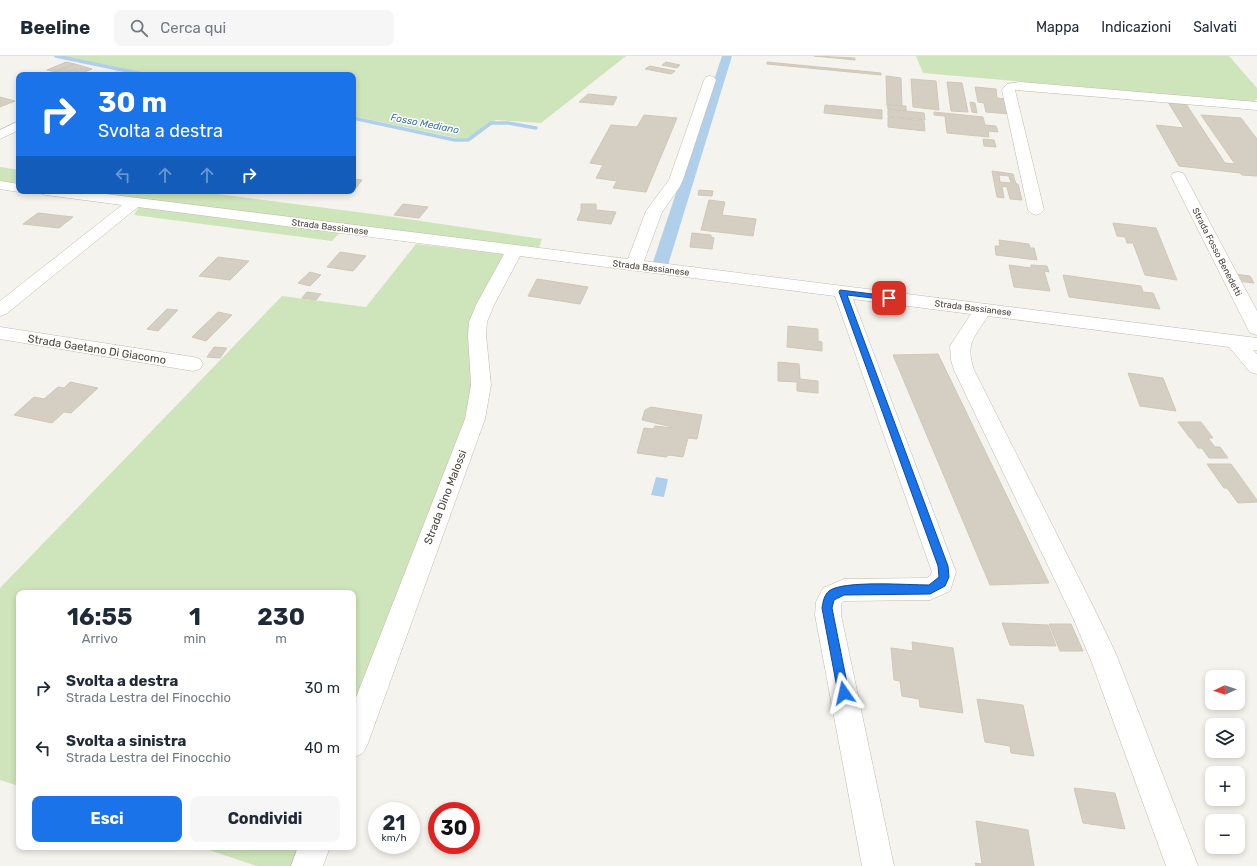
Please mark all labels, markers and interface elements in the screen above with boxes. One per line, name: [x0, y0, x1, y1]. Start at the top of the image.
search box: [114, 10, 394, 46]
text: Beeline: [20, 16, 90, 39]
icon: search: [128, 17, 150, 39]
text: Cerca qui: [160, 19, 226, 37]
text: Mappa: [1036, 19, 1079, 36]
text: Indicazioni: [1101, 19, 1171, 36]
text: Salvati: [1193, 19, 1237, 36]
text: 30 m: [98, 86, 167, 119]
icon: right: [32, 88, 84, 140]
water label: Fosso Mediano: [390, 111, 460, 137]
text: Svolta a destra: [98, 120, 223, 142]
icon: left: [112, 164, 134, 186]
icon: ahead: [154, 164, 176, 186]
icon: ahead: [196, 164, 218, 186]
icon: right: [238, 164, 260, 186]
street label: Strada Fosso Benedetti: [1190, 206, 1244, 298]
street label: Strada Bassianese: [291, 217, 369, 237]
street label: Strada Bassianese: [612, 258, 690, 278]
pin: [872, 281, 906, 315]
icon: arrive: [878, 287, 900, 309]
street label: Strada Bassianese: [934, 298, 1012, 318]
street label: Strada Gaetano Di Giacomo: [27, 332, 167, 367]
street label: Strada Dino Malossi: [421, 448, 469, 546]
text: 16:55: [67, 603, 133, 631]
text: 1: [189, 603, 201, 631]
text: 230: [257, 603, 305, 631]
text: Arrivo: [82, 631, 118, 646]
text: min: [184, 631, 206, 646]
text: m: [275, 631, 287, 646]
north arrow: [1205, 670, 1245, 710]
map controls: [1205, 670, 1245, 854]
text: Svolta a destra: [66, 672, 178, 690]
position arrow: [823, 672, 865, 714]
icon: right: [32, 677, 54, 699]
text: 30 m: [304, 679, 340, 697]
text: Strada Lestra del Finocchio: [66, 690, 231, 705]
button: layers: [1205, 718, 1245, 758]
text: Svolta a sinistra: [66, 732, 186, 750]
icon: left: [32, 737, 54, 759]
text: 40 m: [304, 739, 340, 757]
text: Strada Lestra del Finocchio: [66, 750, 231, 765]
button: +: [1205, 766, 1245, 806]
button: Esci: [32, 796, 182, 842]
button: Condividi: [190, 796, 340, 842]
speed limit sign: 30: [428, 802, 480, 854]
text: 21: [383, 811, 405, 835]
button: −: [1205, 814, 1245, 854]
text: km/h: [382, 832, 406, 844]

